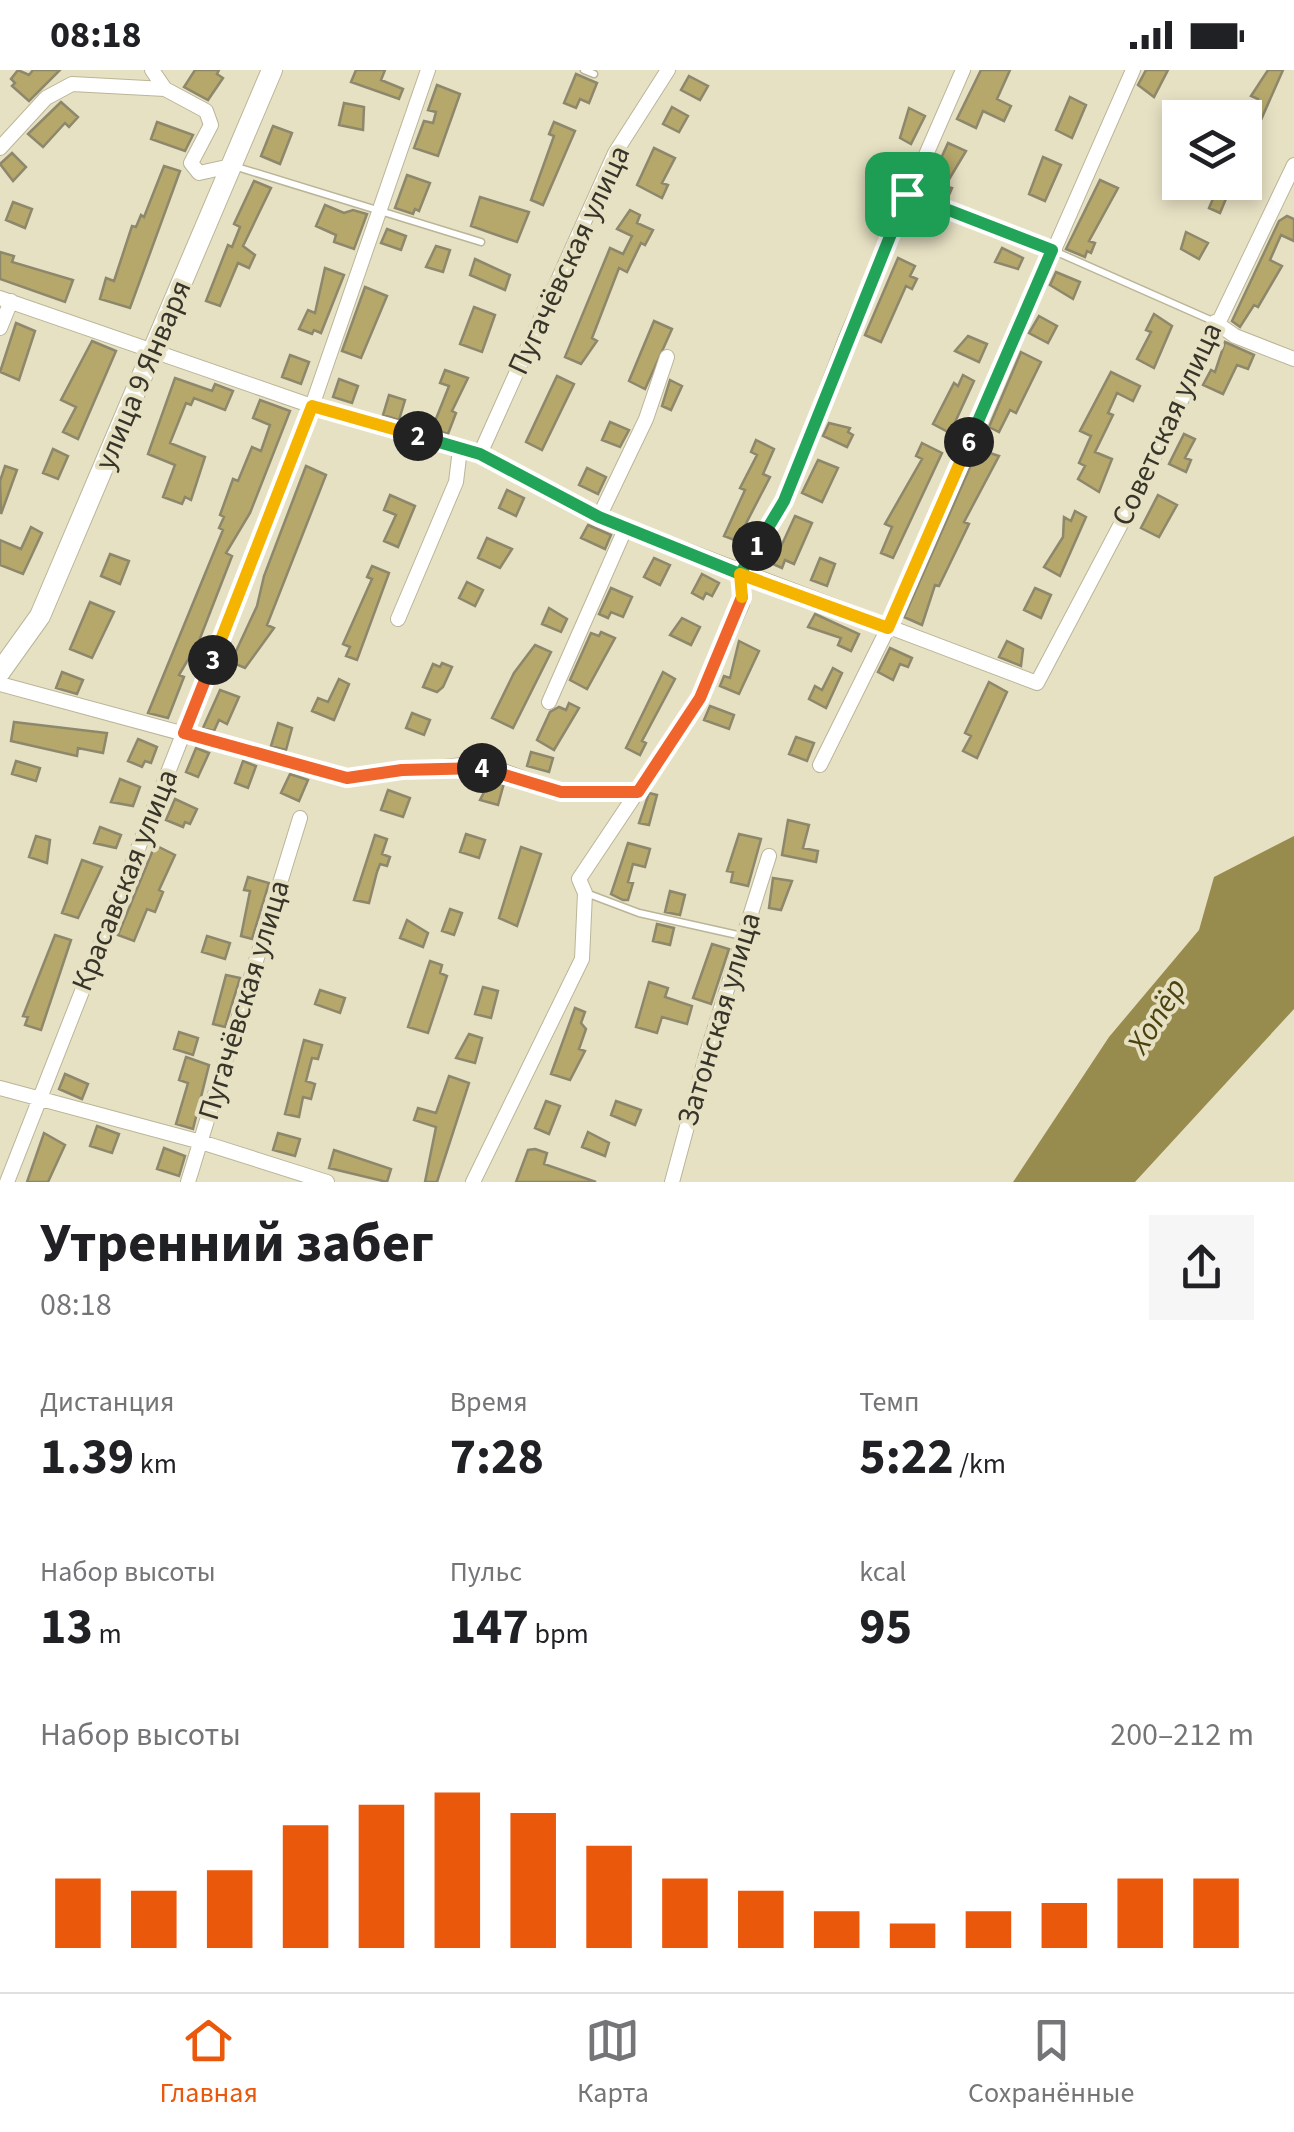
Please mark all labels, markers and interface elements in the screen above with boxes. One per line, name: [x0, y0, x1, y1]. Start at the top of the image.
text: 08:18: [50, 8, 142, 62]
map controls: [1162, 100, 1262, 200]
button: layers: [1162, 100, 1262, 200]
street label: Пугачёвская улица: [497, 138, 641, 382]
pin: [865, 152, 950, 237]
icon: arrive: [880, 167, 935, 222]
street label: улица 9 Января: [84, 274, 202, 476]
street label: Советская улица: [1101, 315, 1233, 533]
pin: 2: [393, 411, 443, 461]
text: 2: [411, 416, 425, 456]
pin: 6: [944, 417, 994, 467]
text: 6: [962, 422, 976, 462]
pin: 1: [732, 521, 782, 571]
text: 1: [750, 526, 764, 566]
pin: 3: [188, 635, 238, 685]
text: 3: [206, 640, 220, 680]
pin: 4: [457, 743, 507, 793]
text: 4: [475, 748, 489, 788]
street label: Красавская улица: [61, 763, 189, 997]
street label: Пугачёвская улица: [187, 875, 301, 1125]
street label: Затонская улица: [666, 907, 772, 1131]
water label: Хопёр: [1115, 969, 1198, 1064]
text: Утренний забег: [40, 1205, 434, 1283]
button: share: [1149, 1215, 1254, 1320]
text: 08:18: [40, 1282, 112, 1328]
text: Дистанция: [40, 1382, 174, 1422]
text: Время: [450, 1382, 528, 1422]
text: Темп: [859, 1382, 920, 1422]
text: 1.39: [40, 1422, 134, 1493]
text: 7:28: [450, 1422, 544, 1493]
text: 5:22: [859, 1422, 954, 1493]
text: km: [134, 1444, 177, 1484]
text: /km: [954, 1444, 1006, 1484]
text: Набор высоты: [40, 1552, 216, 1592]
text: Пульс: [450, 1552, 522, 1592]
text: kcal: [859, 1552, 906, 1592]
text: 13: [40, 1592, 93, 1663]
text: 147: [450, 1592, 529, 1663]
text: 95: [859, 1592, 912, 1663]
text: m: [93, 1614, 122, 1654]
text: bpm: [529, 1614, 589, 1654]
text: Набор высоты: [40, 1712, 241, 1758]
text: 200–212 m: [1110, 1712, 1254, 1758]
tab: Главная: [160, 2013, 258, 2113]
tab: Карта: [577, 2013, 649, 2113]
tab: Сохранённые: [968, 2013, 1134, 2113]

